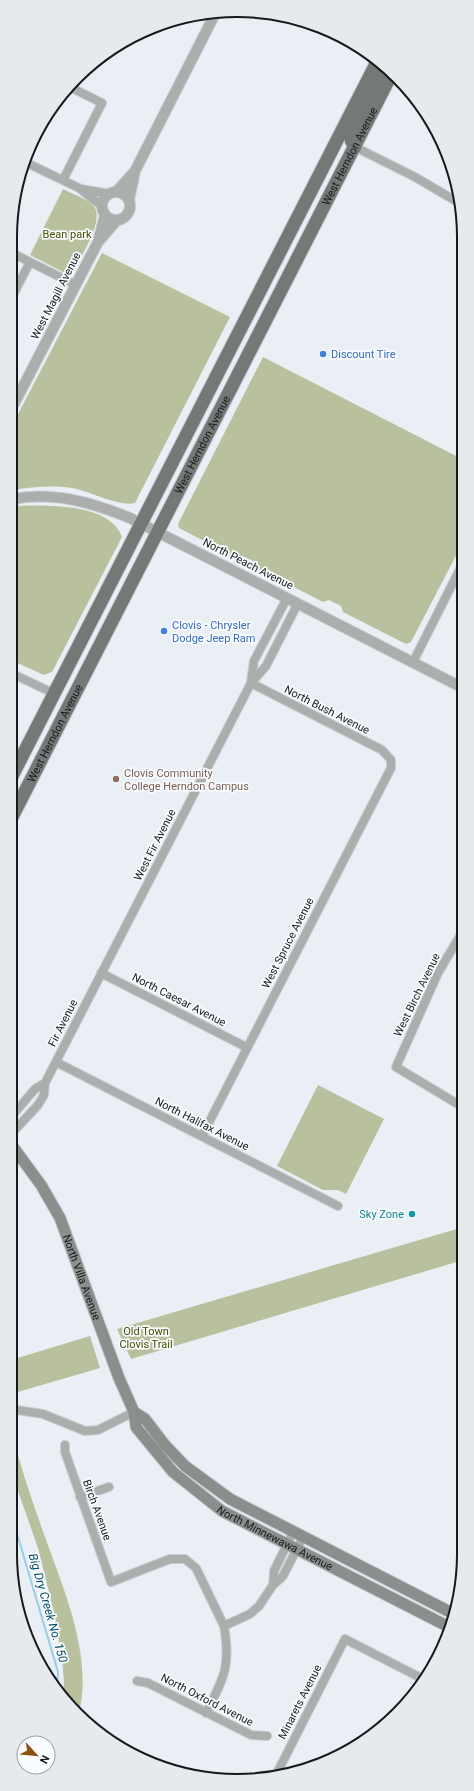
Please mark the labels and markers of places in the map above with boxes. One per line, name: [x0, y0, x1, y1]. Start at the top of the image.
place label: Discount Tire: [331, 348, 396, 361]
marker: Discount Tire: [318, 349, 328, 359]
place label: Clovis - Chrysler Dodge Jeep Ram: [172, 619, 255, 645]
marker: Clovis - Chrysler Dodge Jeep Ram: [159, 626, 169, 636]
place label: Clovis Community College Herndon Campus: [124, 767, 249, 793]
marker: Clovis Community College Herndon Campus: [111, 774, 121, 784]
place label: Sky Zone: [359, 1208, 404, 1221]
marker: Sky Zone: [407, 1209, 417, 1219]

